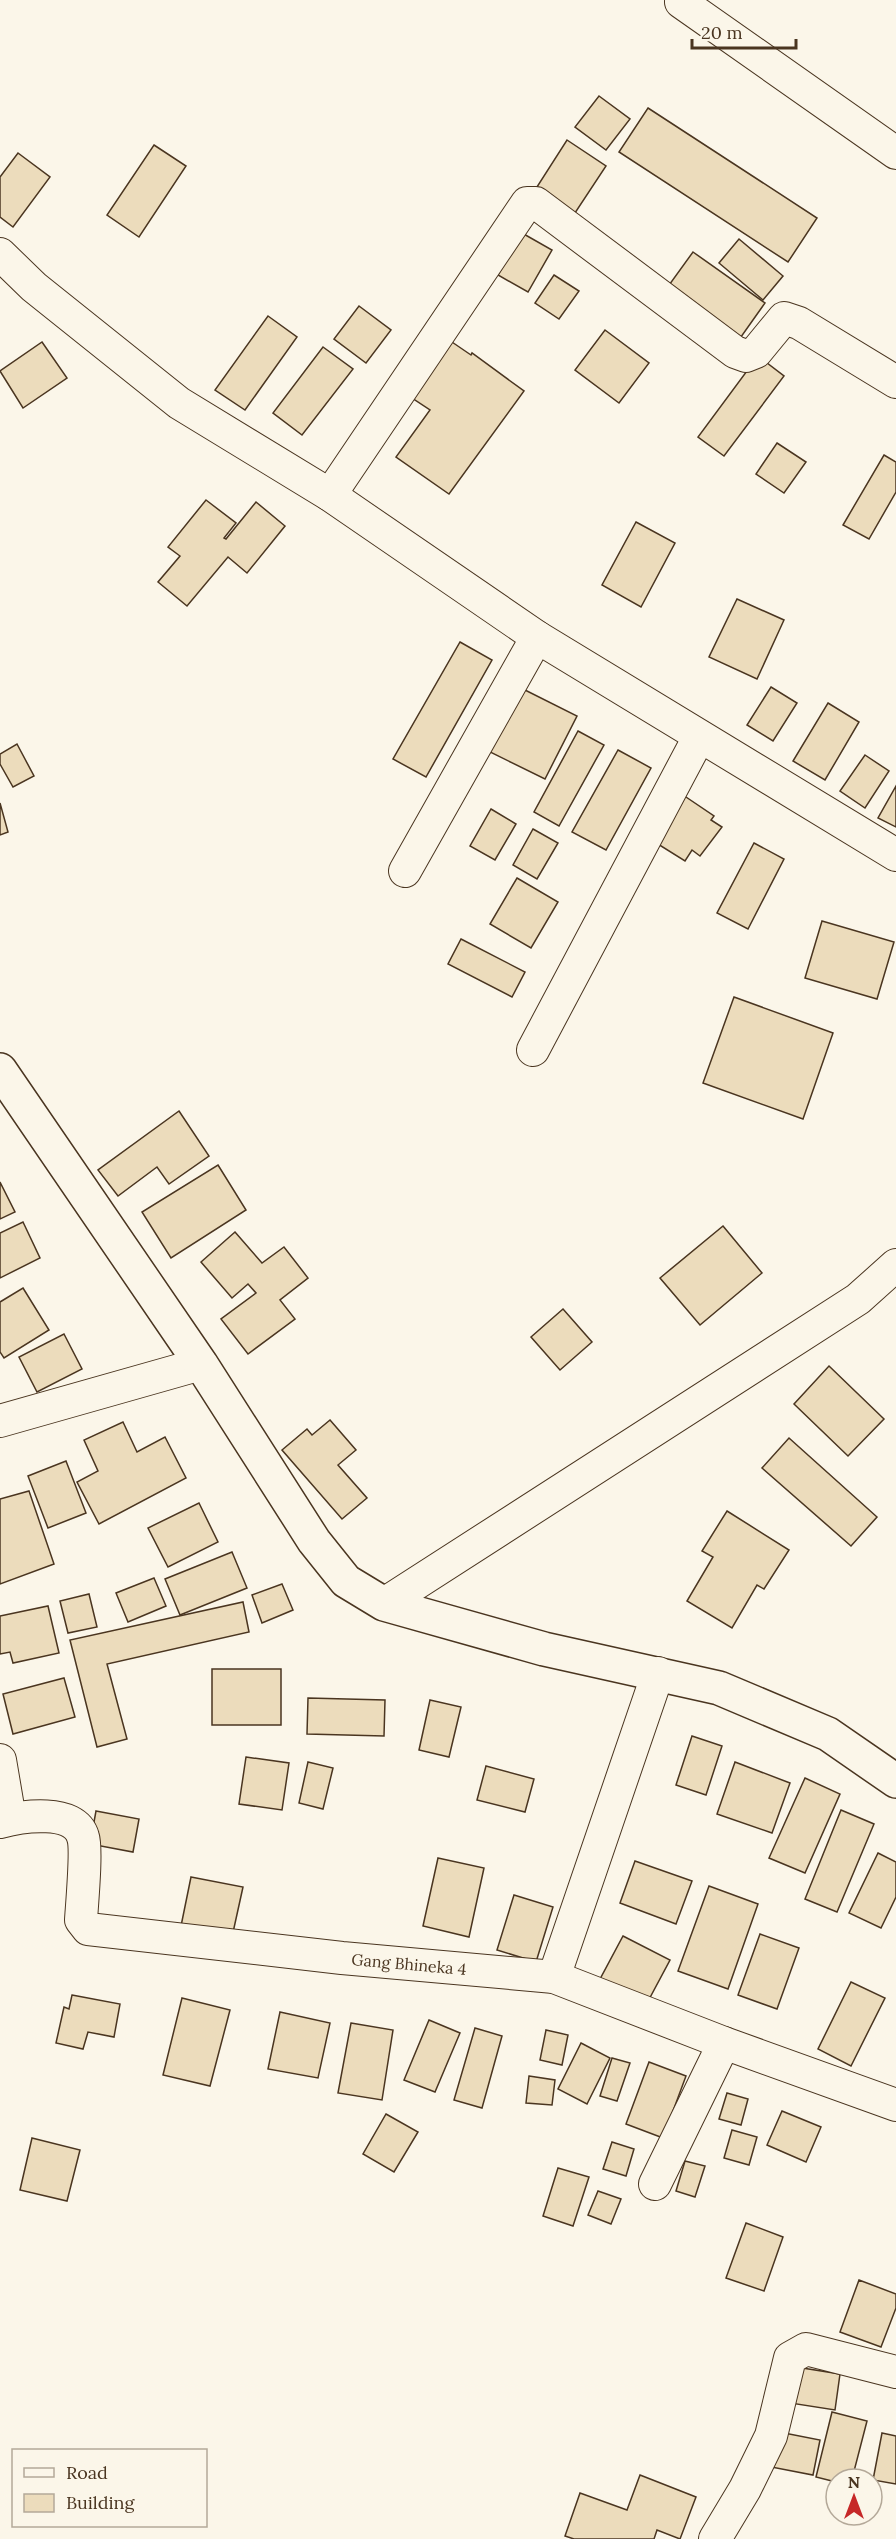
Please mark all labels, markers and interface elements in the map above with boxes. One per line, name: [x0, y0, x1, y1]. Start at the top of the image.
scale bar: [692, 12, 796, 50]
text: 20 m: [701, 21, 743, 44]
street label: Gang Bhineka 4: [351, 1949, 468, 1979]
legend: [12, 2449, 207, 2527]
text: Road: [66, 2461, 108, 2484]
north arrow: [824, 2467, 884, 2527]
text: N: [848, 2472, 860, 2492]
text: Building: [66, 2491, 136, 2514]

